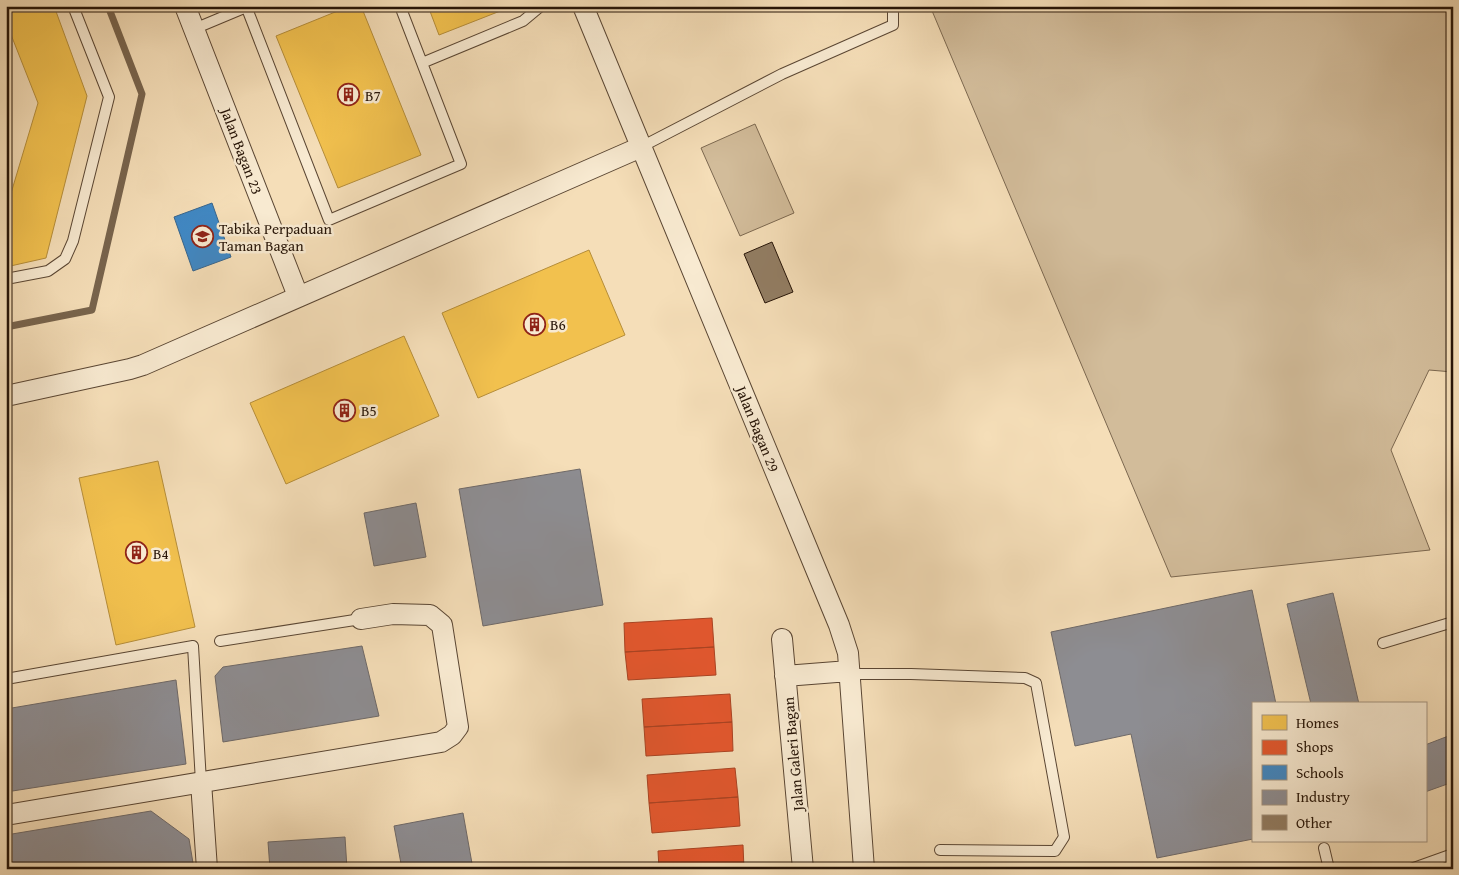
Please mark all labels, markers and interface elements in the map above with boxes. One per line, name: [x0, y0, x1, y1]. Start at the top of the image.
building icon: B7: [337, 83, 361, 107]
place label: B7: [365, 85, 381, 106]
street label: Jalan Bagan 23: [215, 103, 268, 197]
place label: Tabika Perpaduan Taman Bagan: [219, 218, 333, 256]
school or university icon: Tabika Perpaduan Taman Bagan: [191, 225, 215, 249]
building icon: B6: [522, 312, 546, 336]
place label: B6: [550, 314, 566, 335]
street label: Jalan Bagan 29: [730, 381, 785, 475]
building icon: B5: [333, 398, 357, 422]
place label: B5: [361, 400, 377, 421]
building icon: B4: [125, 541, 149, 565]
place label: B4: [153, 543, 169, 564]
street label: Jalan Galeri Bagan: [778, 696, 809, 814]
legend: [1252, 702, 1426, 842]
text: Homes: [1296, 712, 1339, 733]
text: Shops: [1296, 736, 1333, 757]
text: Schools: [1296, 762, 1344, 783]
text: Industry: [1296, 786, 1351, 807]
text: Other: [1296, 812, 1332, 833]

